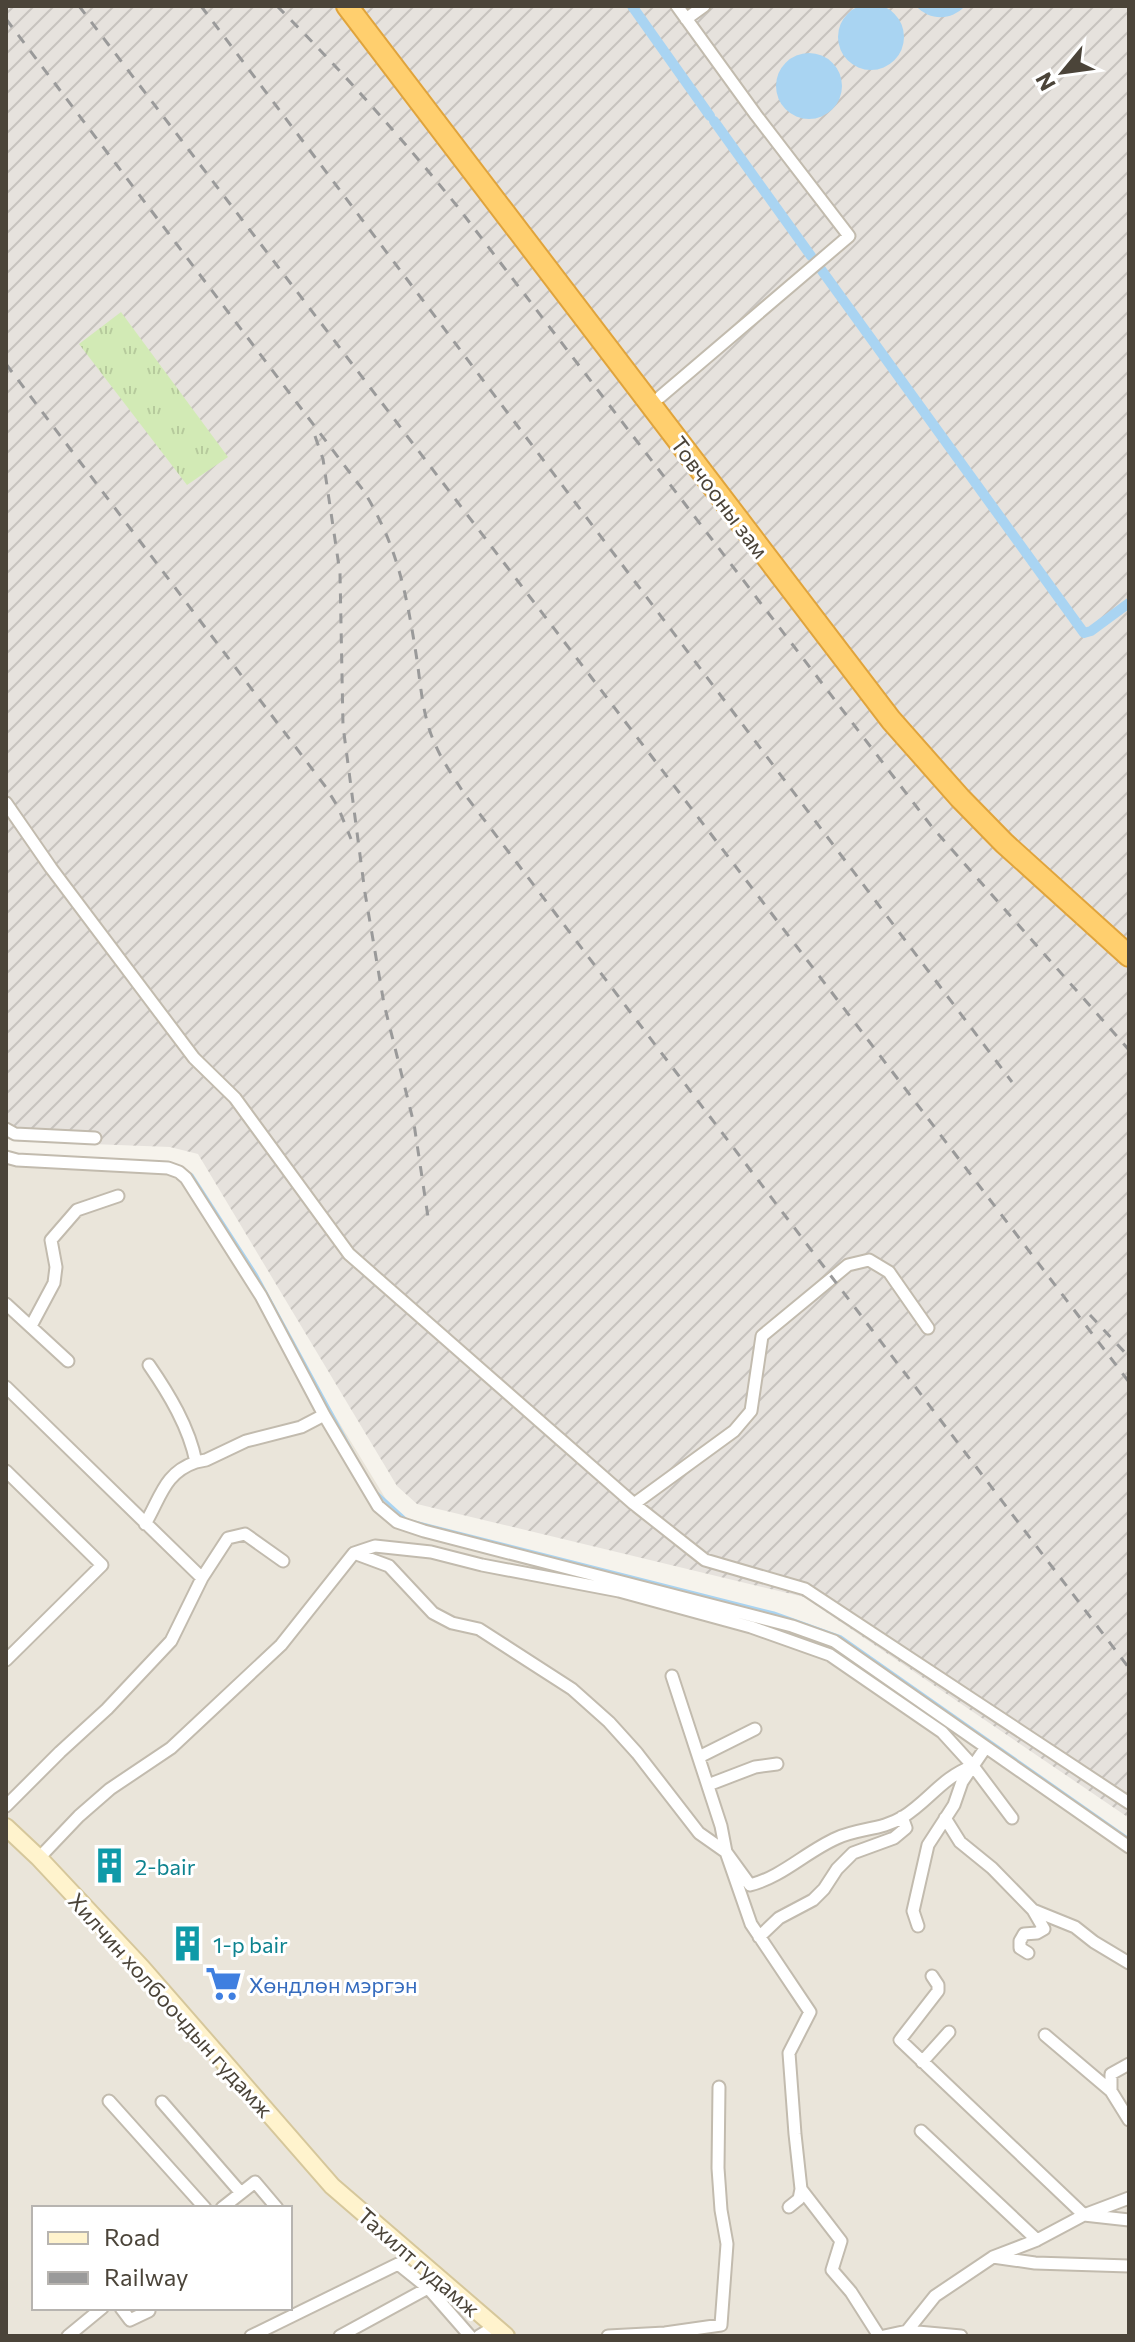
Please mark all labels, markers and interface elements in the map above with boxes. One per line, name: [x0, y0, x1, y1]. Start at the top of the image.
north arrow: [1023, 32, 1103, 112]
text: N: [1029, 68, 1061, 96]
street label: Товчооны зам: [665, 431, 775, 563]
building icon: 2-bair: [90, 1847, 128, 1885]
place label: 2-bair: [135, 1853, 196, 1880]
street label: Хилчин холбоочдын гудамж: [63, 1887, 279, 2123]
building icon: 1-p bair: [168, 1925, 206, 1963]
place label: 1-p bair: [213, 1931, 288, 1958]
supermarket icon: Хөндлөн мэргэн: [204, 1965, 242, 2003]
place label: Хөндлөн мэргэн: [249, 1971, 418, 1998]
street label: Тахилт гудамж: [352, 2202, 486, 2323]
legend: [32, 2206, 292, 2310]
text: Road: [104, 2222, 160, 2251]
text: Railway: [104, 2262, 189, 2291]

